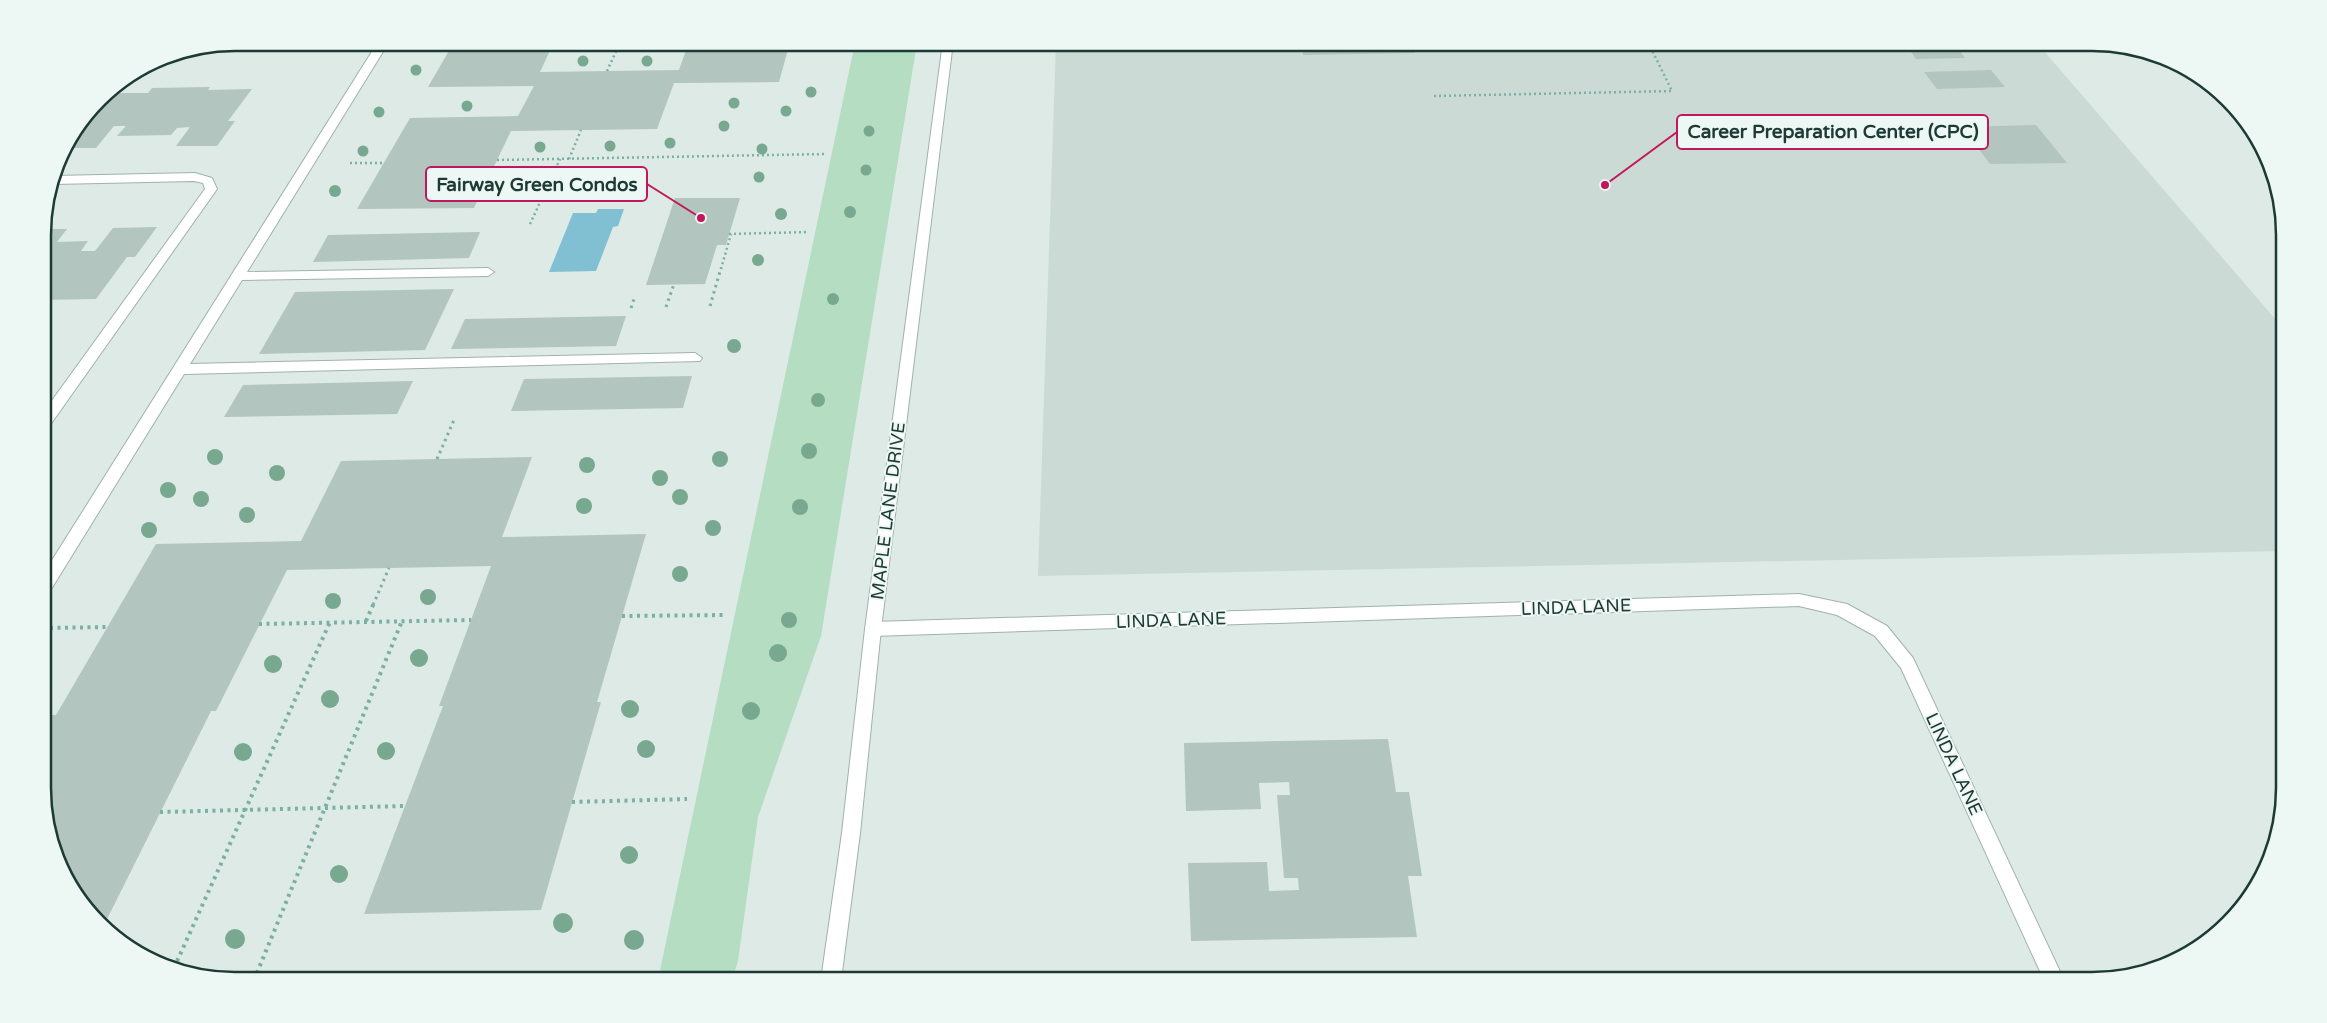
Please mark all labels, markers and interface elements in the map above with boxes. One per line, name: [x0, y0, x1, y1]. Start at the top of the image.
callout: Career Preparation Center (CPC): [1677, 115, 1988, 149]
text: Career Preparation Center (CPC): [1687, 121, 1979, 144]
callout: Fairway Green Condos: [426, 167, 647, 201]
text: Fairway Green Condos: [436, 174, 638, 197]
street label: MAPLE LANE DRIVE: [866, 421, 910, 601]
street label: LINDA LANE: [1520, 594, 1632, 620]
street label: LINDA LANE: [1115, 607, 1227, 633]
street label: LINDA LANE: [1921, 709, 1987, 819]

